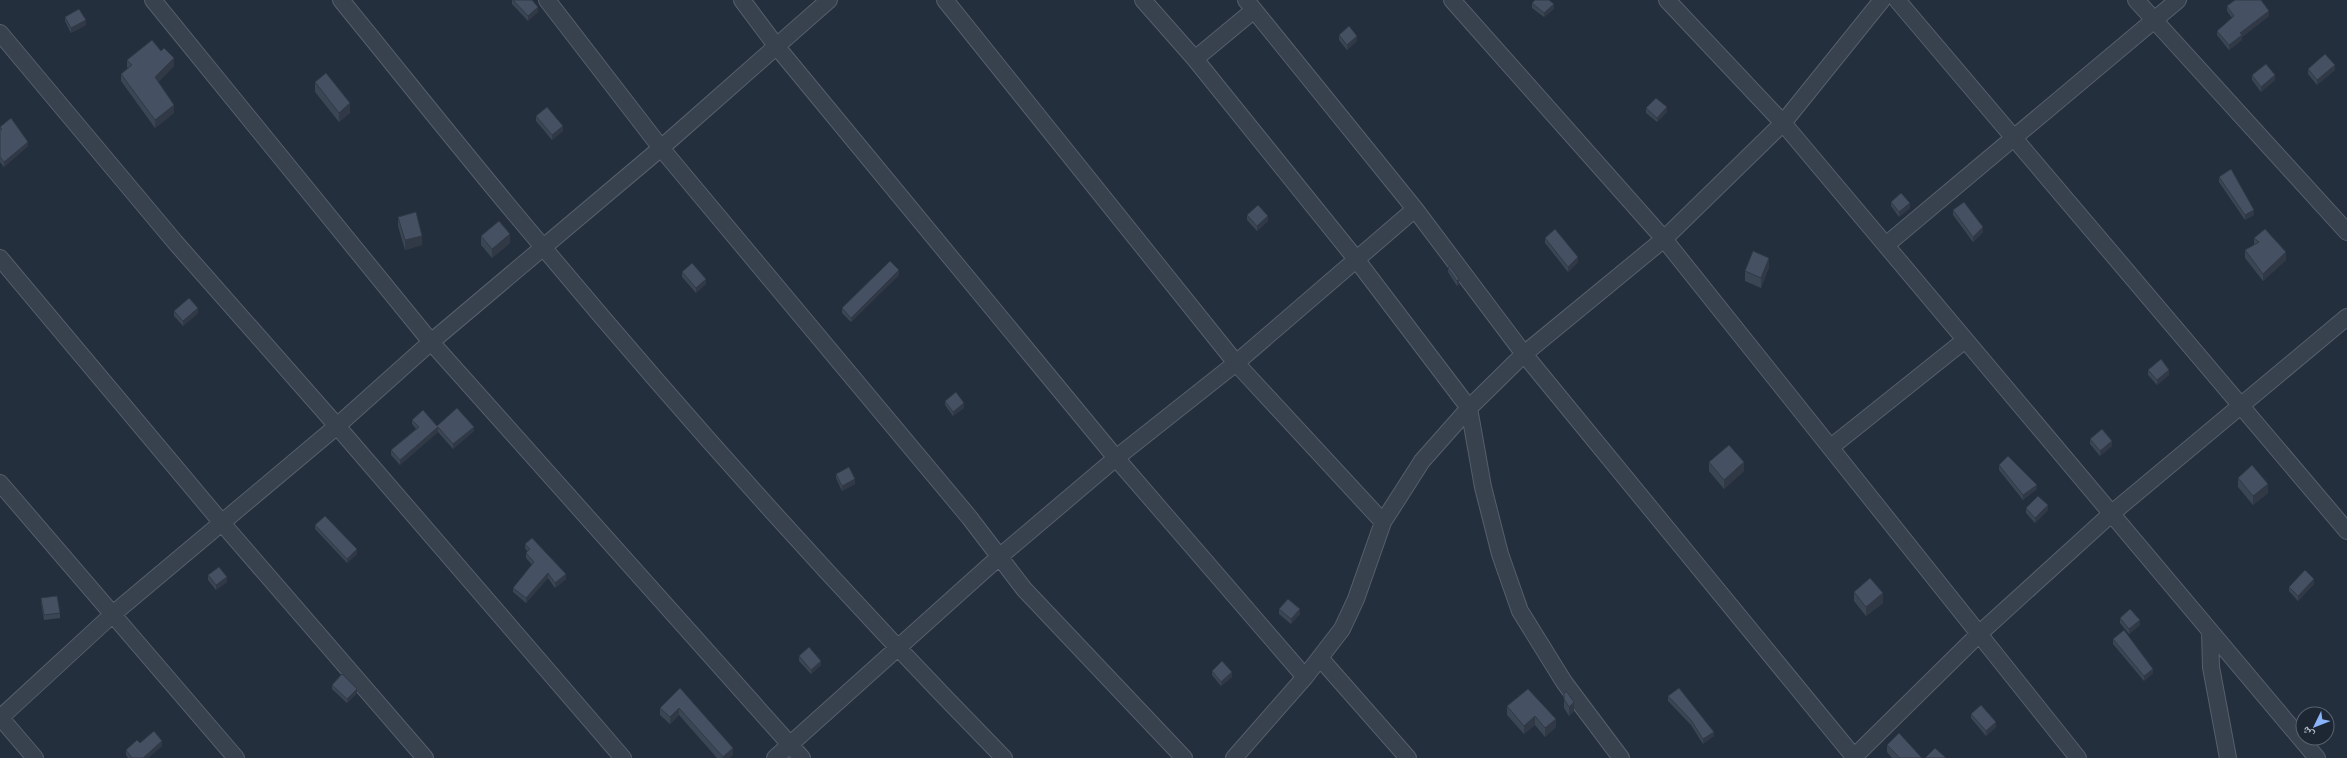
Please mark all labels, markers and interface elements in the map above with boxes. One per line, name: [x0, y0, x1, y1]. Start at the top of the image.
north arrow: [2295, 706, 2335, 746]
text: ش: [2298, 723, 2318, 743]

